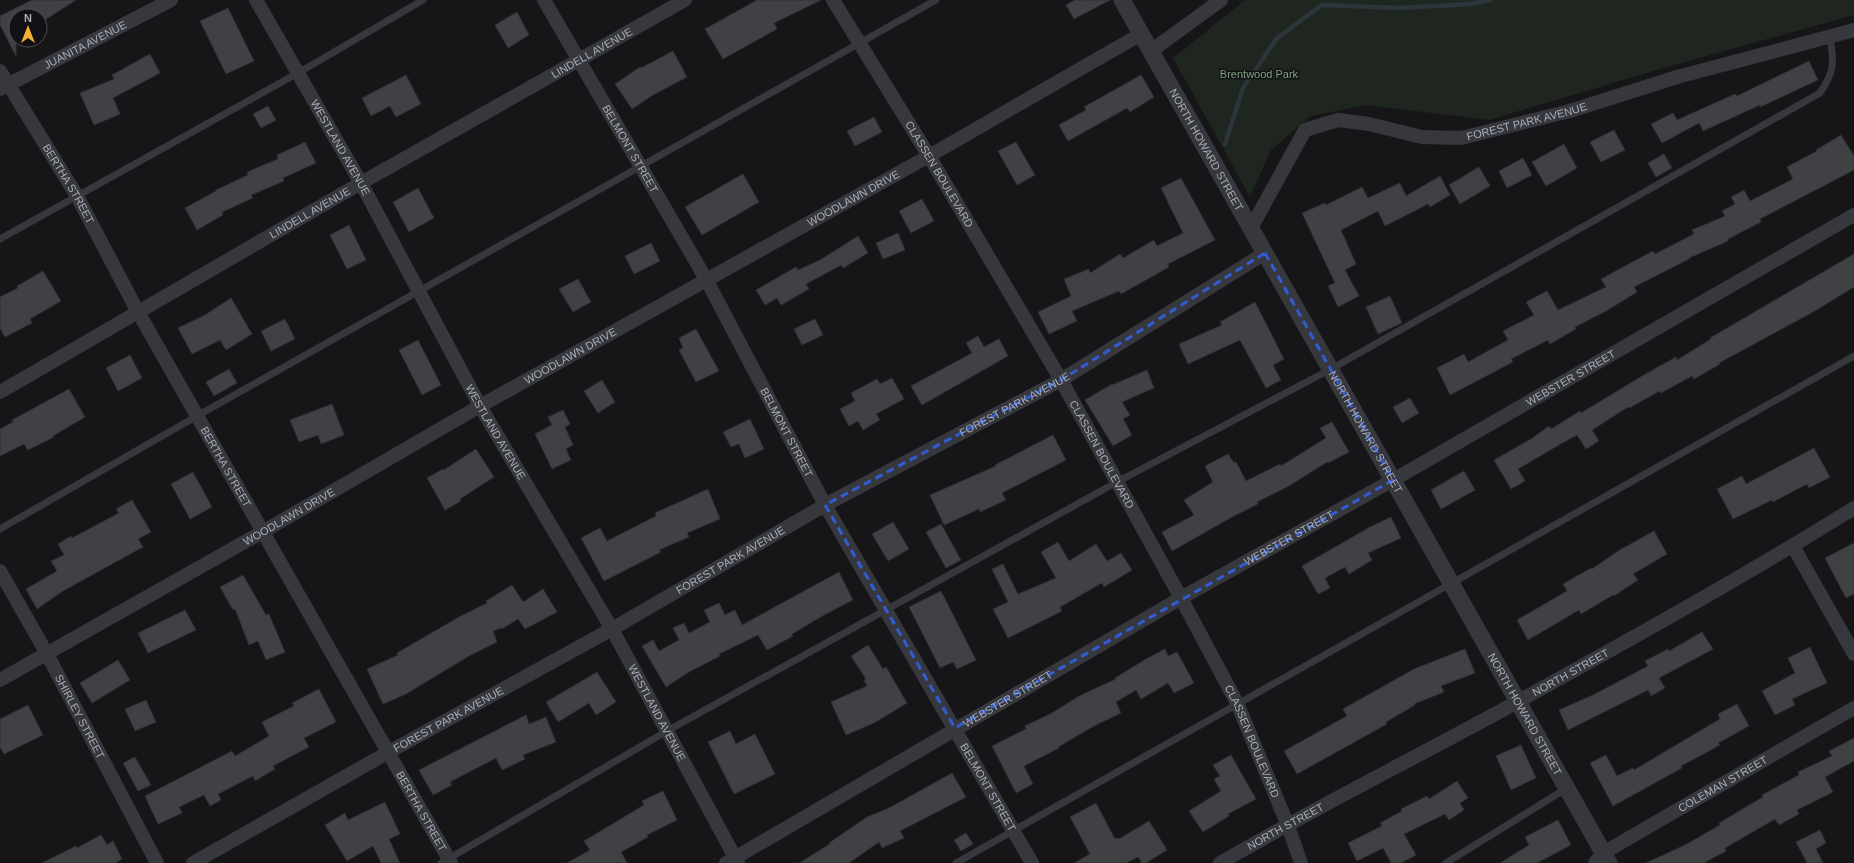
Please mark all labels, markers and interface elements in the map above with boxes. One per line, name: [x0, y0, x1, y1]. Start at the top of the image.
north arrow: [8, 8, 48, 48]
text: N: [24, 12, 32, 24]
street label: JUANITA AVENUE: [42, 18, 128, 71]
street label: LINDELL AVENUE: [549, 25, 634, 80]
park label: Brentwood Park: [1220, 68, 1299, 80]
street label: NORTH HOWARD STREET: [1167, 87, 1246, 213]
street label: WESTLAND AVENUE: [308, 98, 372, 197]
street label: FOREST PARK AVENUE: [1465, 100, 1588, 142]
street label: BELMONT STREET: [600, 103, 661, 195]
street label: CLASSEN BOULEVARD: [903, 119, 976, 229]
street label: BERTHA STREET: [40, 142, 97, 226]
street label: WOODLAWN DRIVE: [805, 168, 901, 229]
street label: LINDELL AVENUE: [267, 185, 352, 241]
street label: WOODLAWN DRIVE: [522, 325, 618, 386]
street label: WEBSTER STREET: [1524, 347, 1618, 408]
street label: NORTH HOWARD STREET: [1327, 369, 1405, 495]
street label: FOREST PARK AVENUE: [957, 370, 1072, 439]
street label: WESTLAND AVENUE: [464, 382, 528, 482]
street label: BELMONT STREET: [758, 386, 815, 479]
street label: CLASSEN BOULEVARD: [1067, 398, 1136, 511]
street label: BERTHA STREET: [198, 425, 254, 509]
street label: WOODLAWN DRIVE: [241, 485, 337, 548]
street label: WEBSTER STREET: [1242, 508, 1336, 568]
street label: FOREST PARK AVENUE: [674, 524, 787, 596]
street label: NORTH STREET: [1530, 646, 1611, 698]
street label: NORTH HOWARD STREET: [1486, 651, 1564, 778]
street label: WESTLAND AVENUE: [626, 662, 688, 763]
street label: WEBSTER STREET: [961, 668, 1055, 730]
street label: SHIRLEY STREET: [53, 672, 107, 761]
street label: CLASSEN BOULEVARD: [1222, 683, 1282, 799]
street label: FOREST PARK AVENUE: [391, 684, 505, 754]
street label: BELMONT STREET: [958, 741, 1018, 834]
street label: COLEMAN STREET: [1676, 753, 1770, 814]
street label: BERTHA STREET: [394, 769, 449, 854]
street label: NORTH STREET: [1245, 800, 1326, 852]

